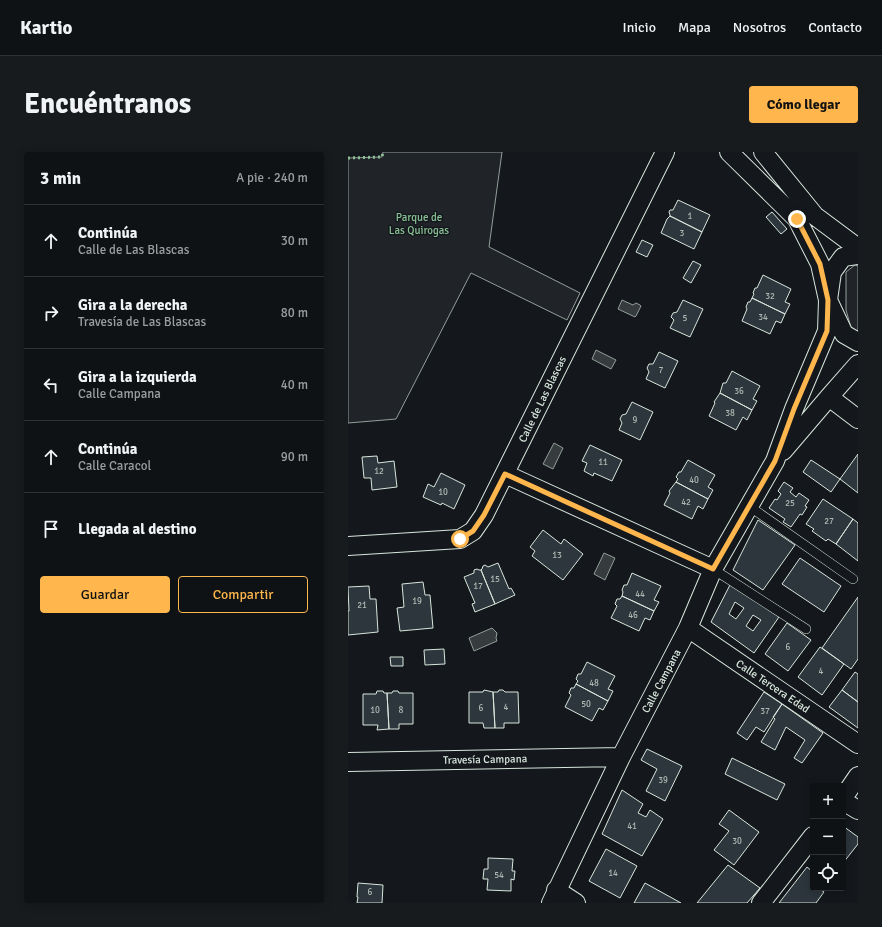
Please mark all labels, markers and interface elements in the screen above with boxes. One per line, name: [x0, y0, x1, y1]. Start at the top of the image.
text: Kartio: [20, 16, 73, 40]
text: Inicio: [623, 19, 656, 36]
text: Mapa: [678, 19, 711, 36]
text: Nosotros: [733, 19, 786, 36]
text: Contacto: [808, 19, 862, 36]
button: Cómo llegar: [749, 86, 858, 123]
text: Encuéntranos: [24, 87, 191, 121]
text: 3 min: [40, 168, 81, 189]
text: A pie · 240 m: [236, 170, 308, 186]
route end: [788, 210, 806, 228]
park label: Parque de Las Quirogas: [389, 211, 449, 237]
house number: 1: [688, 211, 693, 222]
text: Continúa: [78, 224, 137, 242]
house number: 3: [680, 228, 685, 239]
icon: ahead: [40, 230, 62, 252]
text: 30 m: [281, 233, 308, 249]
text: Calle de Las Blascas: [78, 242, 190, 258]
house number: 32: [765, 291, 775, 302]
text: Gira a la derecha: [78, 296, 188, 314]
icon: right: [40, 302, 62, 324]
text: 80 m: [281, 305, 308, 321]
house number: 34: [758, 312, 768, 323]
house number: 5: [683, 313, 688, 324]
text: Travesía de Las Blascas: [78, 314, 206, 330]
street label: Calle de Las Blascas: [516, 354, 569, 444]
house number: 7: [659, 365, 664, 376]
text: Gira a la izquierda: [78, 368, 197, 386]
icon: left: [40, 374, 62, 396]
text: 40 m: [281, 377, 308, 393]
text: Calle Campana: [78, 386, 161, 402]
house number: 36: [734, 386, 744, 397]
house number: 38: [725, 408, 735, 419]
house number: 9: [633, 415, 638, 426]
text: Continúa: [78, 440, 137, 458]
icon: ahead: [40, 446, 62, 468]
text: 90 m: [281, 449, 308, 465]
house number: 11: [598, 457, 608, 468]
text: Calle Caracol: [78, 458, 151, 474]
house number: 12: [374, 466, 384, 477]
house number: 40: [689, 475, 699, 486]
house number: 10: [438, 487, 448, 498]
house number: 42: [681, 497, 691, 508]
house number: 25: [785, 498, 795, 509]
house number: 27: [824, 516, 834, 527]
icon: arrive: [40, 518, 62, 540]
text: Llegada al destino: [78, 520, 197, 538]
route start: [451, 530, 469, 548]
house number: 13: [552, 550, 562, 561]
house number: 15: [490, 574, 500, 585]
button: Guardar: [40, 576, 170, 613]
button: Compartir: [178, 576, 308, 613]
house number: 17: [473, 581, 483, 592]
house number: 44: [635, 589, 645, 600]
house number: 19: [412, 596, 422, 607]
house number: 21: [357, 600, 367, 611]
house number: 46: [628, 610, 638, 621]
house number: 6: [786, 642, 791, 653]
street label: Calle Campana: [639, 647, 684, 715]
street label: Calle Tercera Edad: [733, 657, 812, 716]
house number: 4: [819, 666, 824, 677]
house number: 48: [589, 678, 599, 689]
house number: 50: [581, 699, 591, 710]
house number: 4: [504, 702, 509, 713]
house number: 6: [479, 703, 484, 714]
house number: 10: [370, 705, 380, 716]
house number: 8: [399, 705, 404, 716]
house number: 37: [760, 706, 770, 717]
street label: Travesía Campana: [443, 752, 528, 767]
house number: 39: [658, 775, 668, 786]
map controls: [810, 783, 846, 891]
button: +: [810, 783, 846, 819]
button: −: [810, 819, 846, 855]
house number: 41: [627, 821, 637, 832]
house number: 30: [732, 836, 742, 847]
button: locate: [810, 855, 846, 891]
house number: 14: [608, 868, 618, 879]
house number: 54: [494, 870, 504, 881]
house number: 6: [368, 887, 373, 898]

